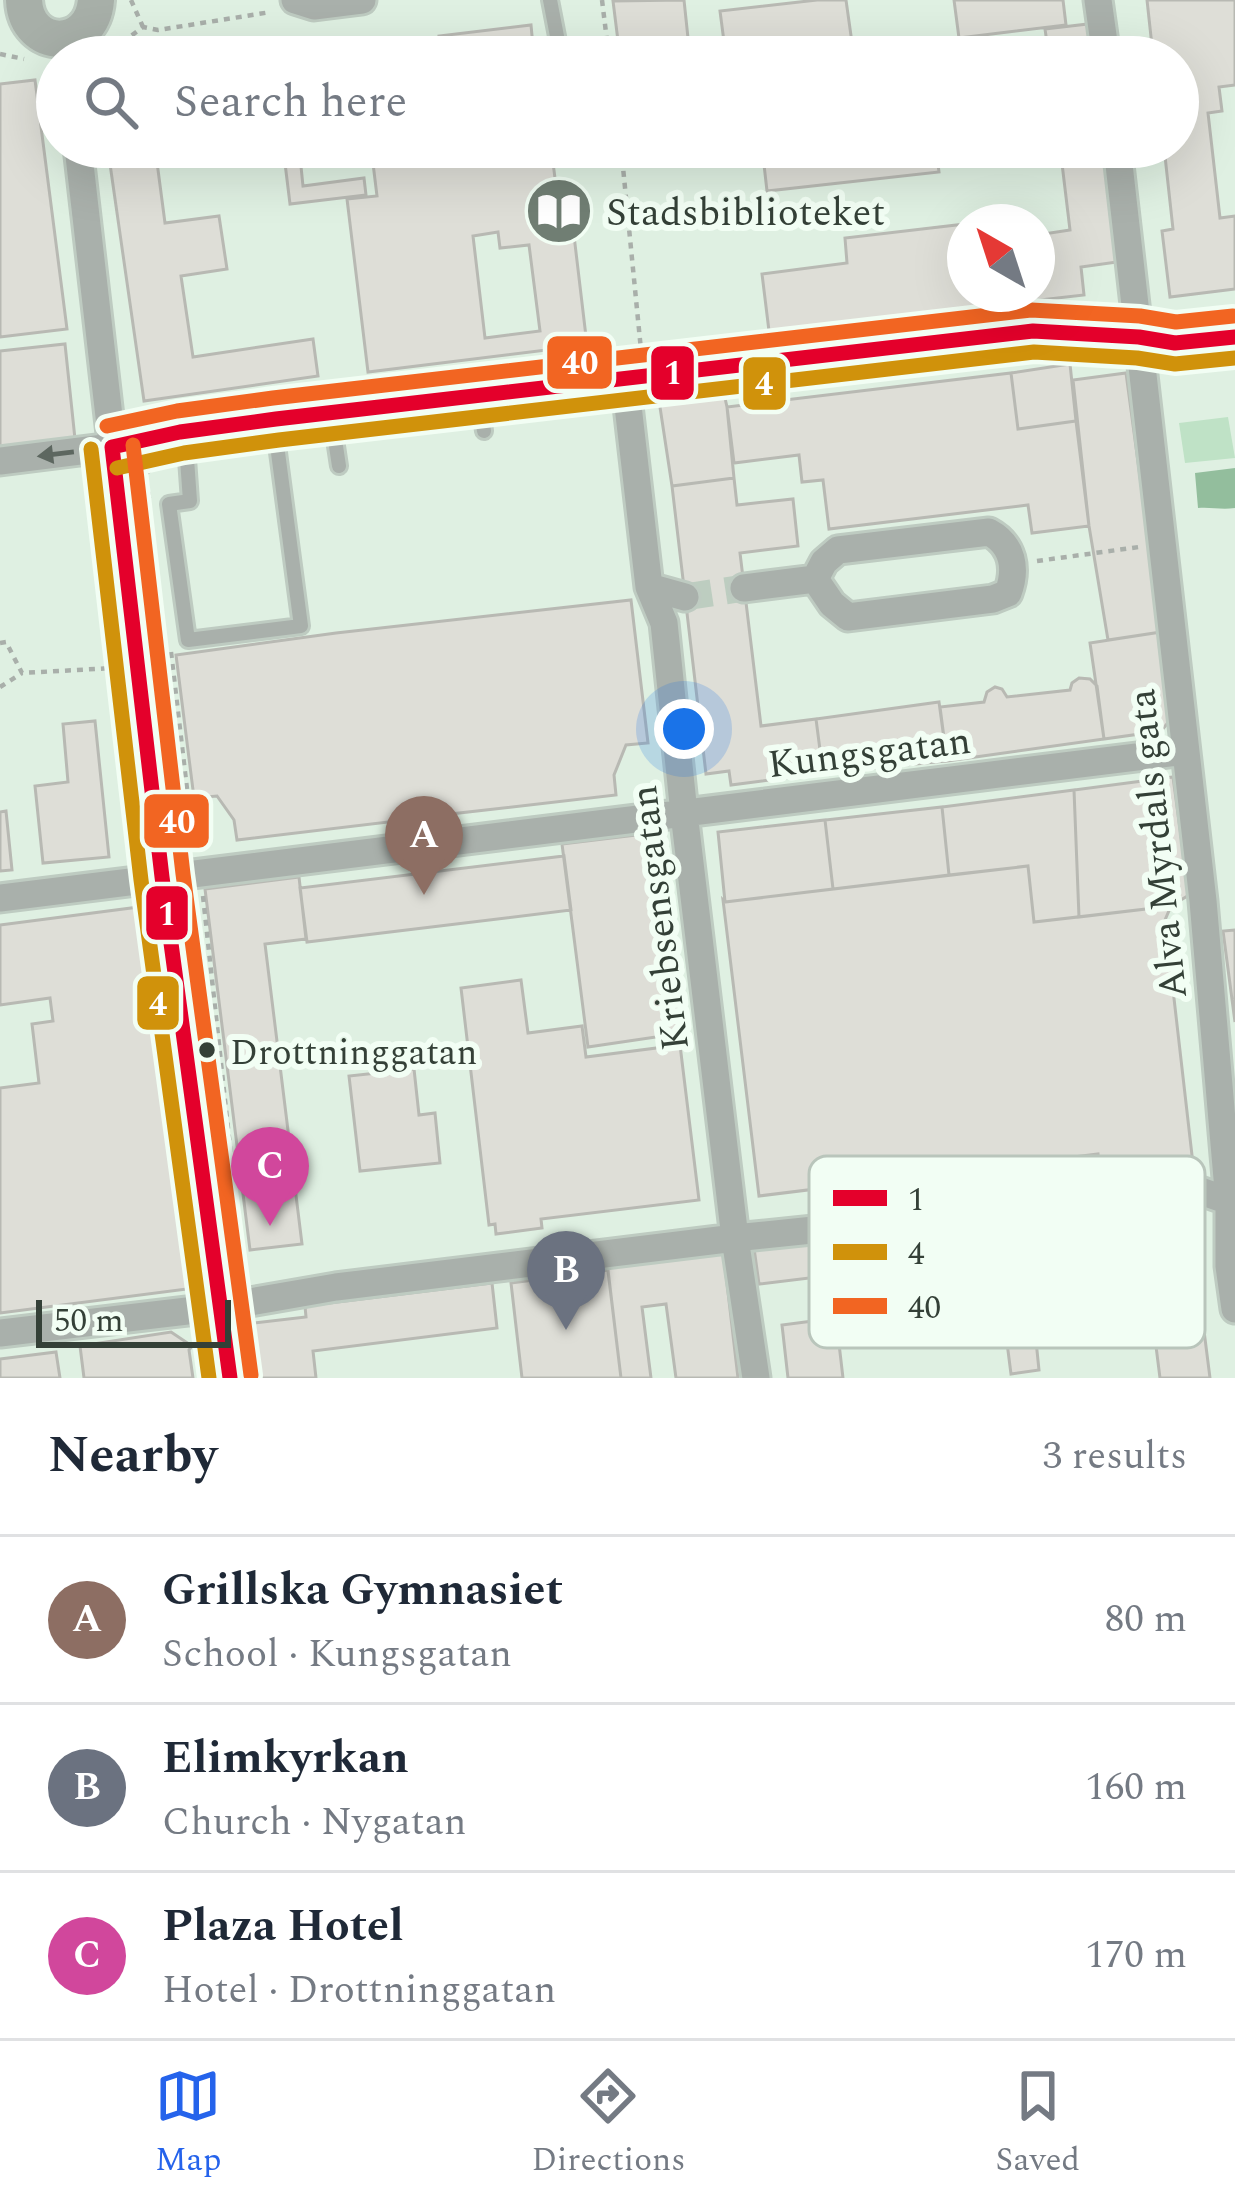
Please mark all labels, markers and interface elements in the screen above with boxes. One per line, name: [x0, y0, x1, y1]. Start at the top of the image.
search box: [36, 36, 1199, 168]
text: Search here: [174, 68, 407, 137]
icon: search: [78, 69, 144, 135]
library icon: Stadsbiblioteket: [524, 176, 594, 246]
place label: Stadsbiblioteket: [606, 184, 885, 243]
north arrow: [947, 204, 1055, 312]
line badge: 40: [545, 334, 614, 391]
text: 40: [561, 339, 599, 389]
line badge: 1: [649, 344, 696, 402]
text: 1: [664, 349, 682, 399]
line badge: 4: [741, 355, 788, 412]
text: 4: [755, 360, 774, 410]
one-way arrow: [37, 445, 74, 464]
street label: Alva Myrdals gata: [1113, 686, 1204, 1002]
your location: [654, 699, 714, 759]
street label: Kungsgatan: [764, 712, 974, 795]
street label: Kriebsensgatan: [615, 782, 706, 1054]
line badge: 40: [142, 792, 211, 850]
pin: A: [385, 796, 463, 895]
text: 40: [158, 798, 196, 848]
line badge: 1: [144, 884, 190, 942]
text: 1: [158, 890, 176, 940]
line badge: 4: [135, 974, 181, 1032]
text: 4: [149, 980, 168, 1030]
place label: Drottninggatan: [230, 1026, 477, 1081]
marker: Drottninggatan: [196, 1039, 218, 1061]
pin: C: [231, 1127, 309, 1226]
legend: [809, 1156, 1205, 1348]
text: 1: [908, 1175, 925, 1225]
text: 4: [908, 1229, 925, 1279]
pin: B: [527, 1231, 605, 1330]
text: 40: [908, 1283, 941, 1333]
scale bar: [36, 1294, 231, 1347]
text: 50 m: [54, 1296, 124, 1346]
text: Nearby: [48, 1417, 217, 1495]
text: 3 results: [1043, 1427, 1187, 1486]
text: Grillska Gymnasiet: [162, 1556, 563, 1625]
text: A: [72, 1590, 102, 1649]
text: 80 m: [1105, 1590, 1187, 1649]
text: School · Kungsgatan: [162, 1625, 512, 1684]
text: Elimkyrkan: [162, 1724, 409, 1793]
text: B: [73, 1758, 101, 1817]
text: 160 m: [1085, 1758, 1187, 1817]
text: Church · Nygatan: [162, 1793, 466, 1852]
text: Plaza Hotel: [162, 1892, 404, 1961]
text: C: [73, 1926, 101, 1985]
text: 170 m: [1085, 1926, 1187, 1985]
text: Hotel · Drottninggatan: [162, 1961, 556, 2020]
tab: Map: [155, 2063, 221, 2185]
tab: Directions: [531, 2063, 685, 2185]
tab: Saved: [995, 2063, 1080, 2185]

